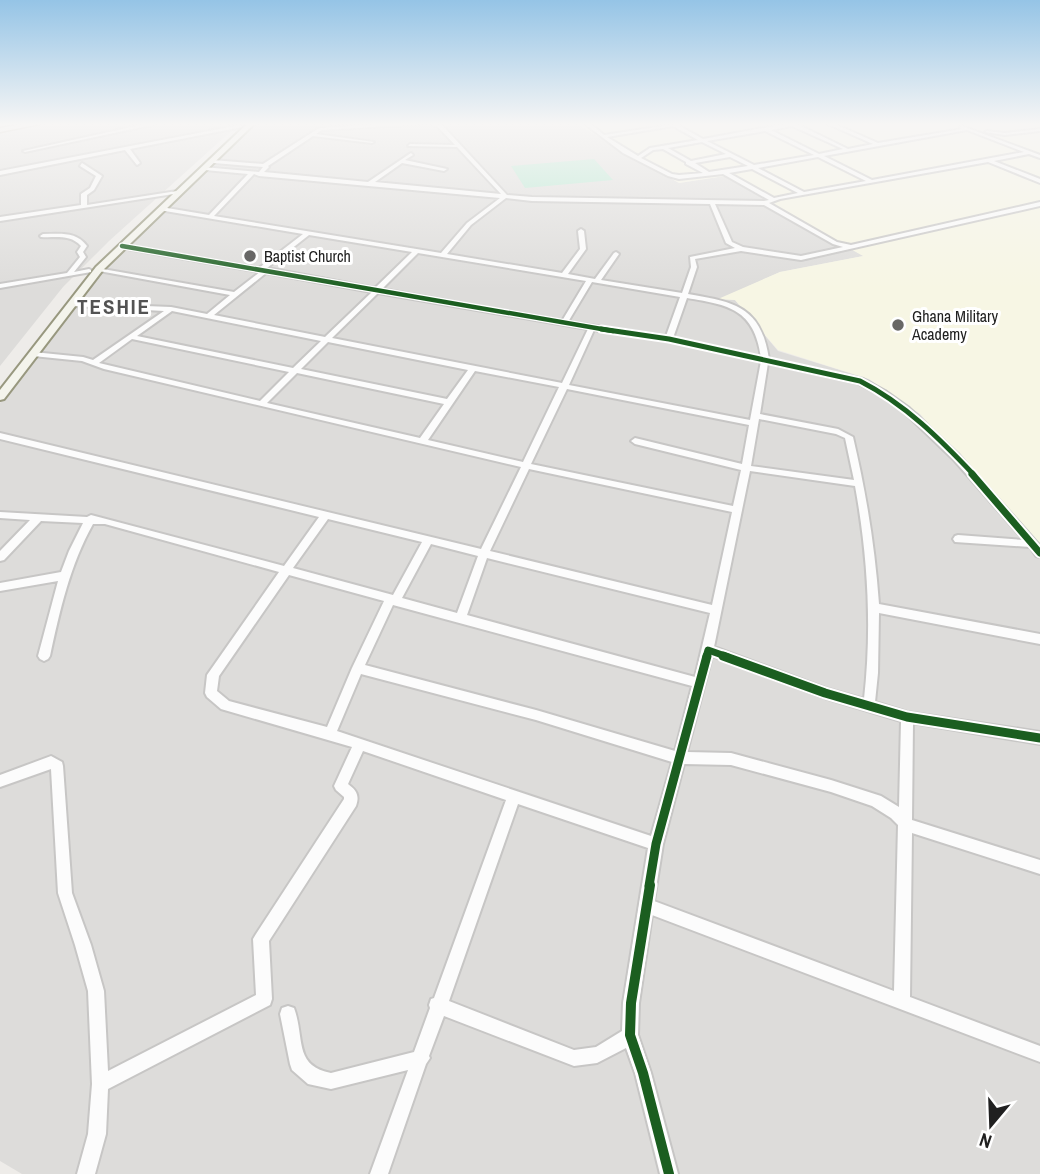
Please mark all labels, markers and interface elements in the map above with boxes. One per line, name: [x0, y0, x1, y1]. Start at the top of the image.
place label: Baptist Church: [264, 245, 351, 267]
marker: Baptist Church: [242, 248, 258, 264]
district label: TESHIE: [77, 292, 151, 321]
place label: Ghana Military Academy: [911, 305, 998, 345]
marker: Ghana Military Academy: [890, 317, 906, 333]
north arrow: [956, 1090, 1026, 1160]
text: N: [976, 1127, 995, 1155]

